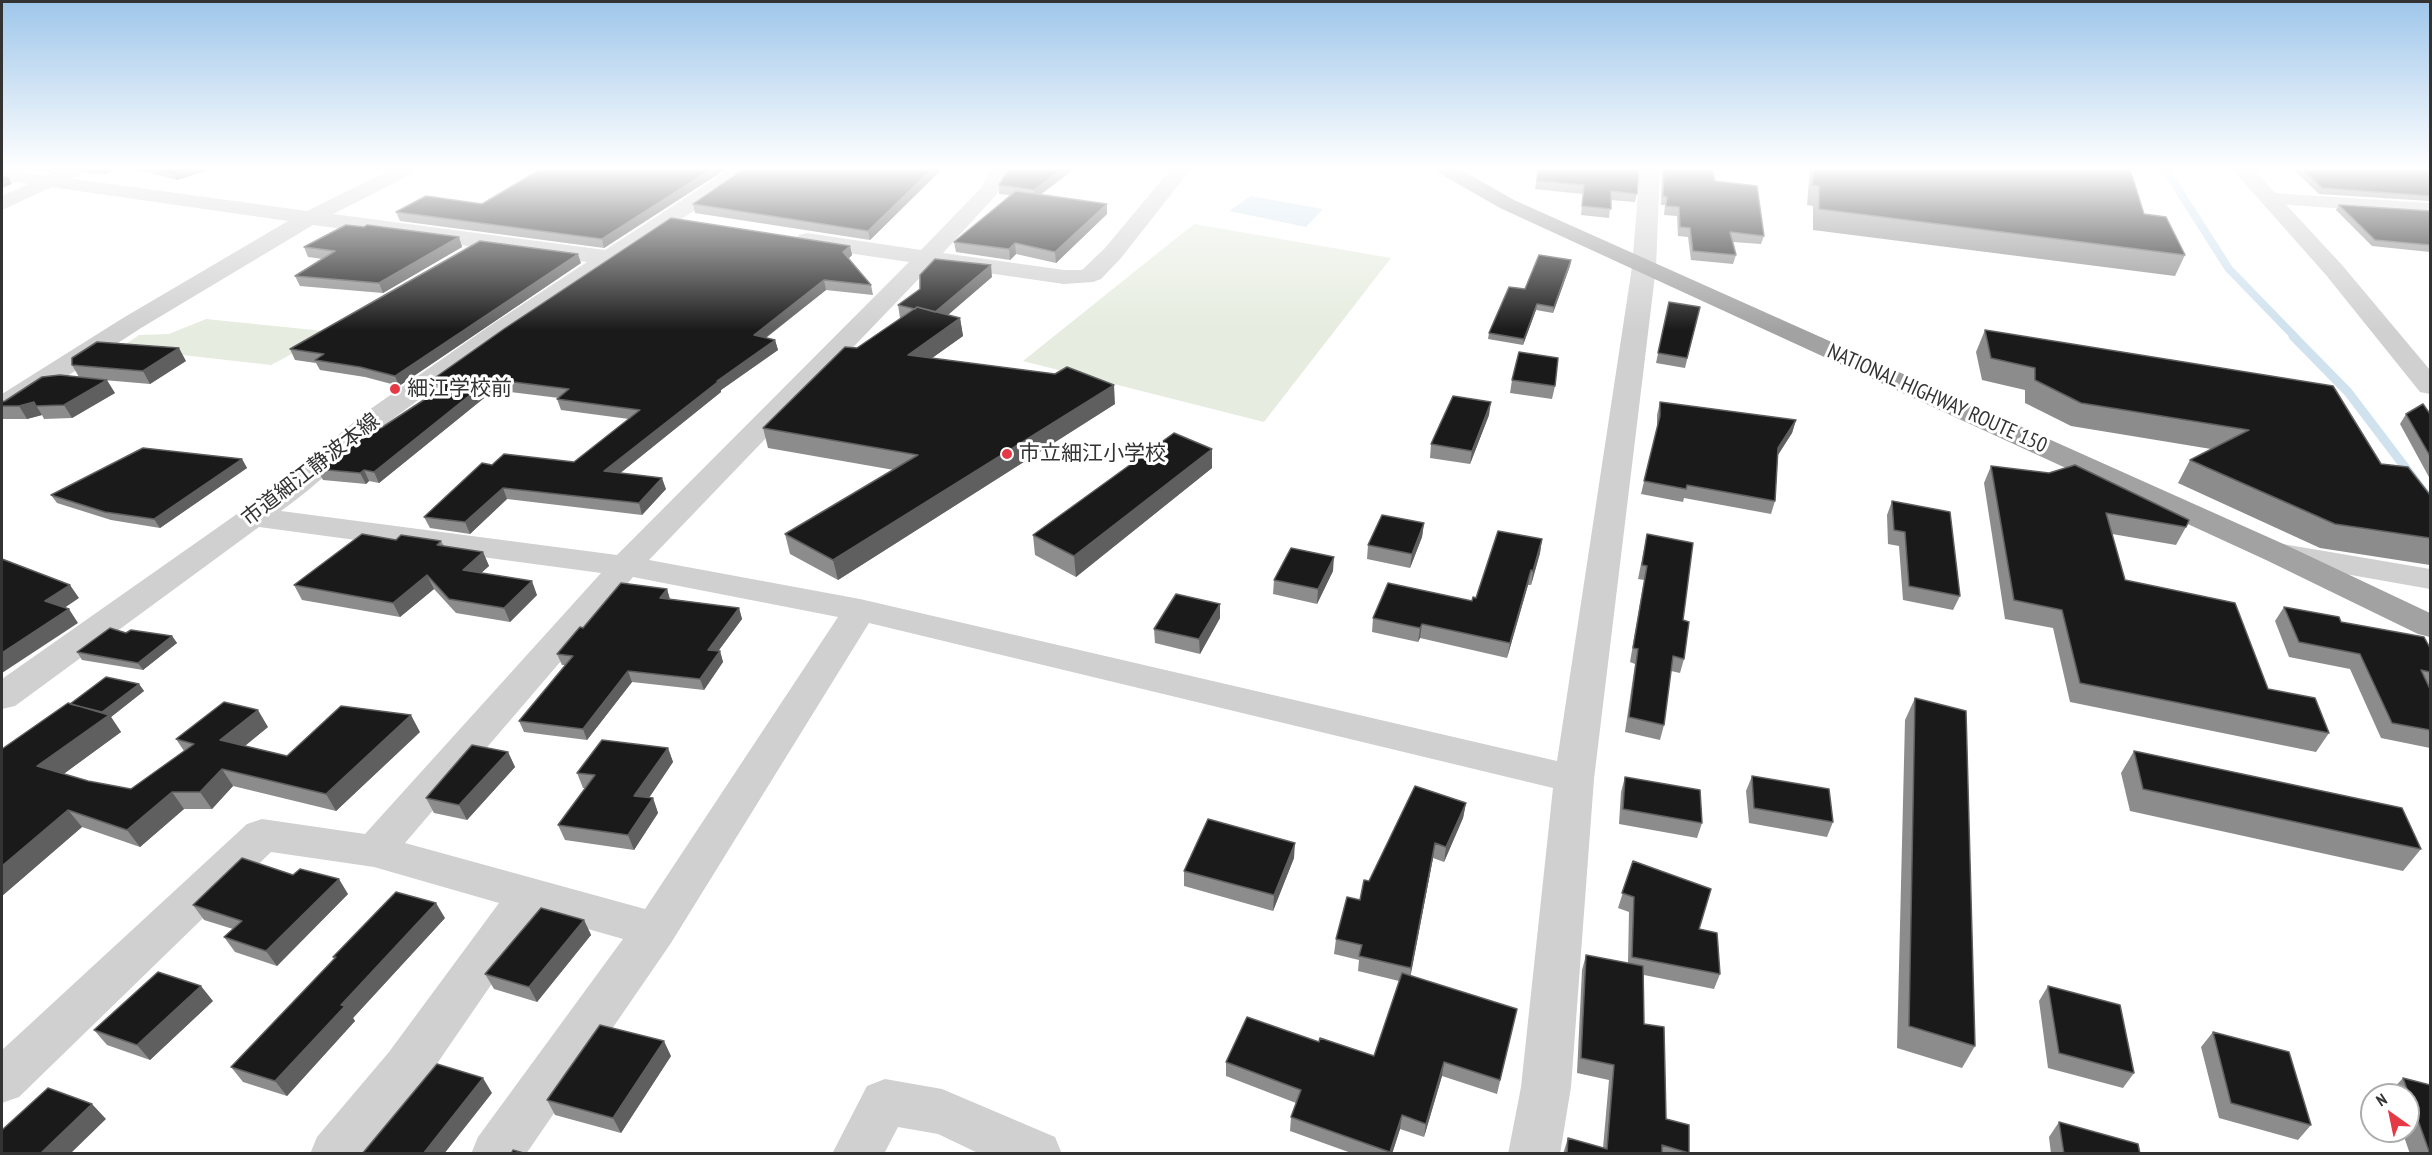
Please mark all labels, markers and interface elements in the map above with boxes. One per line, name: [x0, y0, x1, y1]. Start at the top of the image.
street label: NATIONAL HIGHWAY ROUTE 150: [1823, 339, 2051, 459]
place label: 細江学校前: [407, 376, 512, 402]
marker: 細江学校前: [388, 382, 402, 396]
street label: 市道細江静波本線: [237, 408, 385, 532]
place label: 市立細江小学校: [1019, 441, 1166, 467]
marker: 市立細江小学校: [1000, 447, 1014, 461]
north arrow: [2360, 1083, 2420, 1143]
text: N: [2372, 1089, 2390, 1110]

